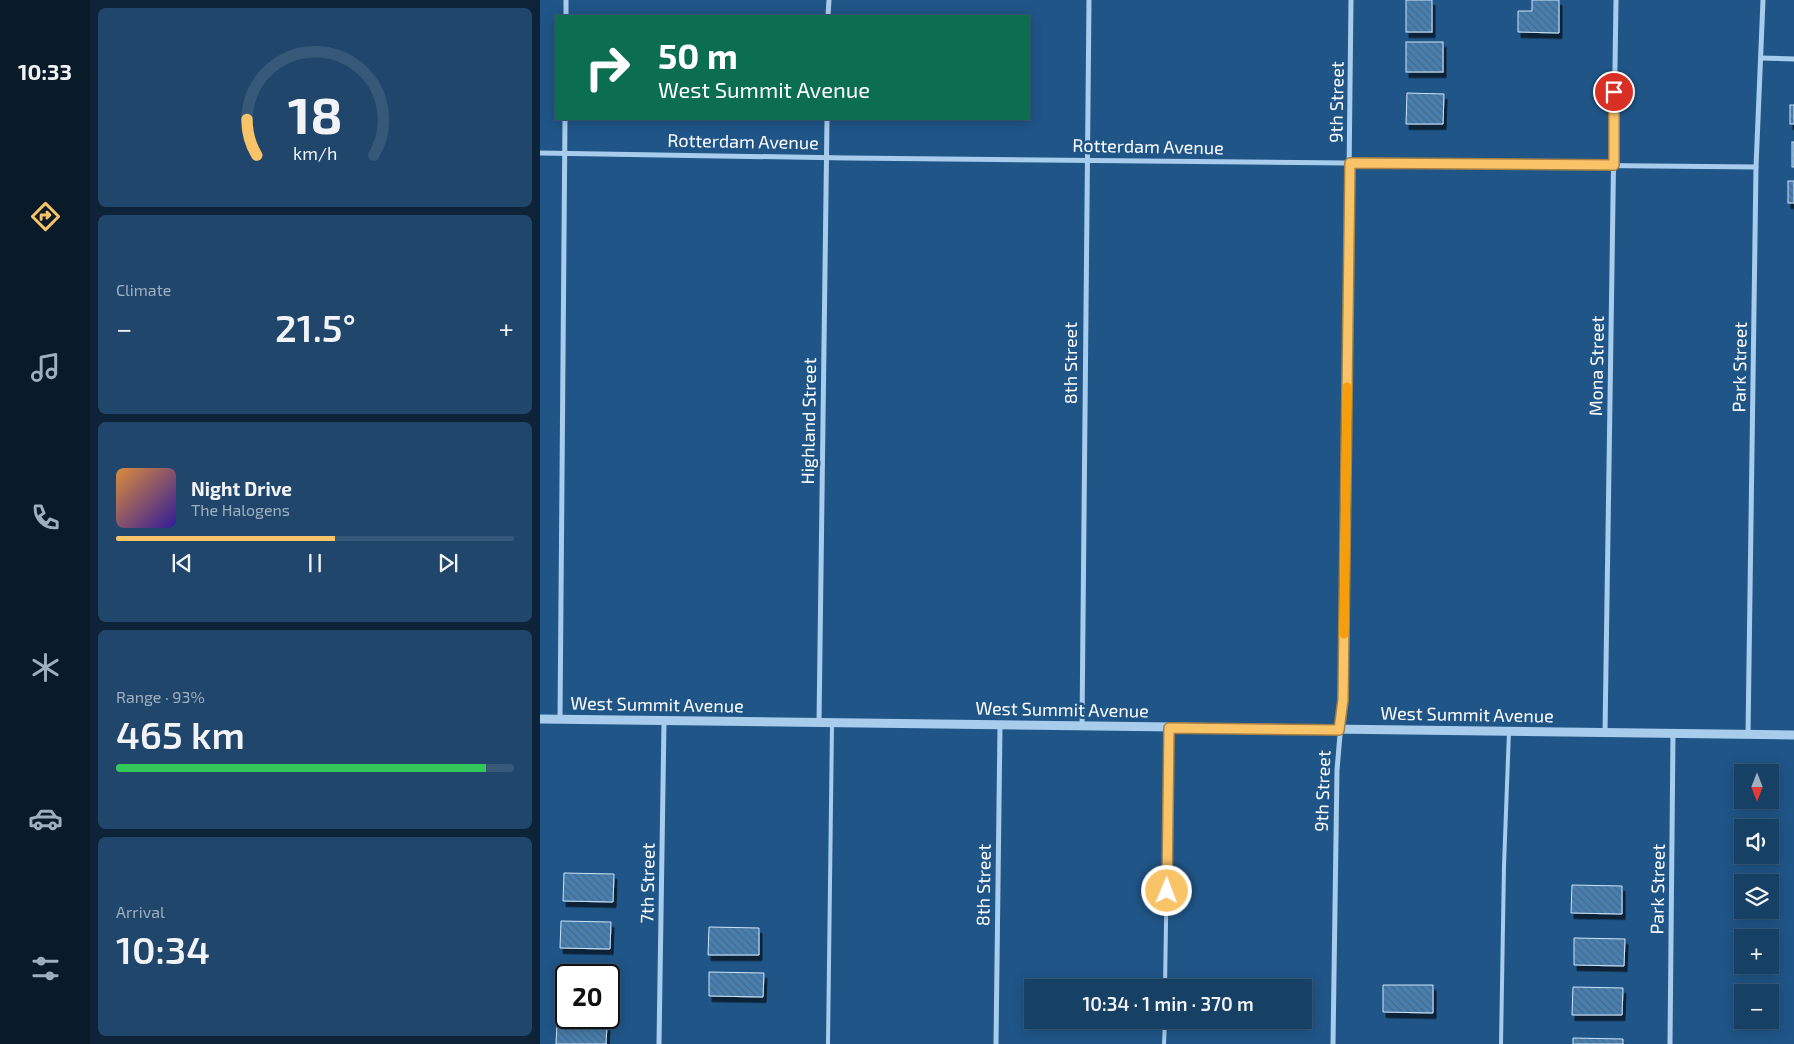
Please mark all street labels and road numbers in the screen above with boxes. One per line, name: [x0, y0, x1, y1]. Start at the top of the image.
street label: 9th Street: [1324, 61, 1348, 143]
street label: Rotterdam Avenue: [667, 129, 819, 153]
street label: Rotterdam Avenue: [1072, 134, 1224, 158]
street label: Mona Street: [1584, 315, 1608, 416]
street label: Park Street: [1727, 321, 1751, 413]
street label: 8th Street: [1059, 322, 1081, 404]
street label: Highland Street: [796, 357, 820, 485]
street label: West Summit Avenue: [570, 691, 744, 717]
street label: West Summit Avenue: [975, 696, 1149, 722]
street label: West Summit Avenue: [1380, 701, 1554, 727]
street label: 9th Street: [1310, 750, 1334, 832]
street label: 7th Street: [635, 842, 659, 923]
street label: Park Street: [1645, 843, 1669, 935]
street label: 8th Street: [971, 844, 995, 926]

